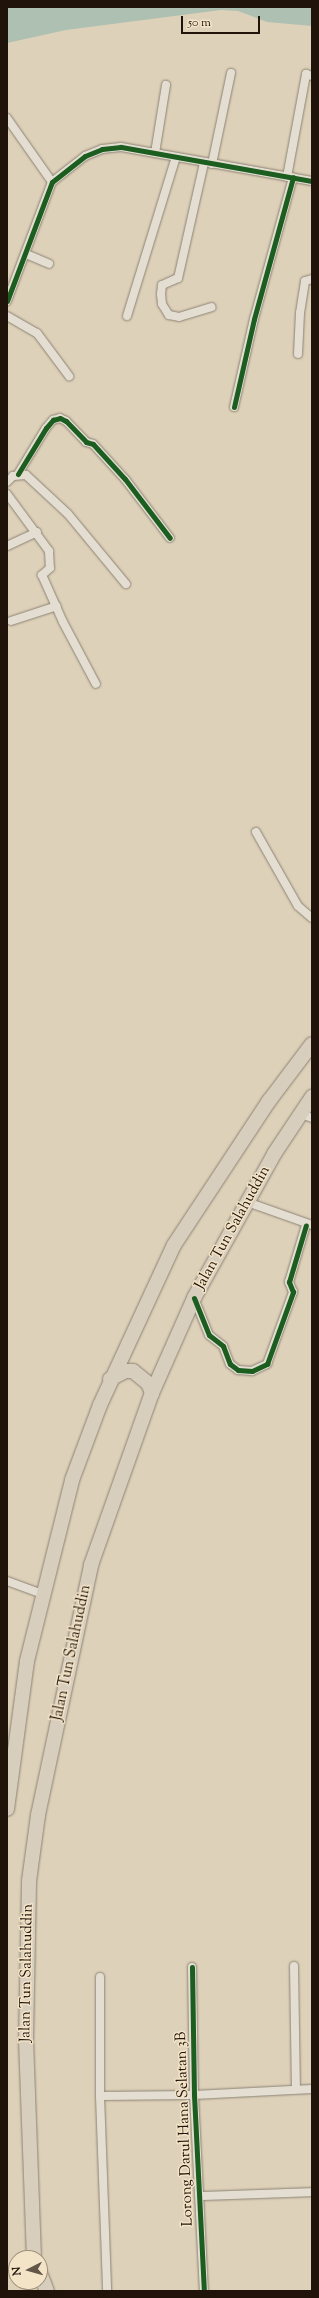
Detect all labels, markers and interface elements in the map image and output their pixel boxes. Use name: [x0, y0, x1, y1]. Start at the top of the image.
scale bar: [183, 8, 262, 34]
text: 50 m: [188, 14, 211, 32]
street label: Jalan Tun Salahuddin: [192, 1163, 274, 1293]
street label: Jalan Tun Salahuddin: [49, 1583, 95, 1723]
street label: Jalan Tun Salahuddin: [17, 1904, 37, 2042]
street label: Lorong Darul Hana Selatan 3B: [173, 2031, 197, 2227]
north arrow: [8, 2250, 48, 2290]
text: N: [9, 2266, 25, 2276]

